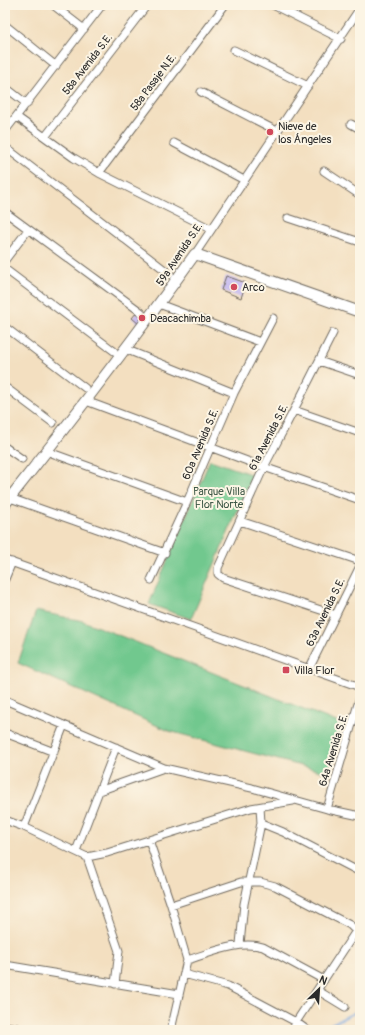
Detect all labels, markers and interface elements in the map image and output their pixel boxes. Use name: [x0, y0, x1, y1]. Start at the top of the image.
street label: 58a Avenida S.E.: [60, 31, 115, 97]
street label: 58a Pasaje N.E.: [128, 51, 179, 113]
place label: Nieve de los Ángeles: [278, 120, 331, 146]
marker: Nieve de los Ángeles: [265, 127, 275, 137]
street label: 59a Avenida S.E.: [153, 220, 205, 289]
place label: Arco: [242, 281, 265, 294]
marker: Arco: [229, 282, 239, 292]
place label: Deacachimba: [150, 312, 211, 325]
marker: Deacachimba: [137, 313, 147, 323]
street label: 61a Avenida S.E.: [246, 402, 291, 473]
street label: 60a Avenida S.E.: [180, 407, 221, 482]
park label: Parque Villa Flor Norte: [193, 485, 245, 511]
street label: 63a Avenida S.E.: [303, 576, 348, 649]
place label: Villa Flor: [294, 664, 334, 677]
marker: Villa Flor: [281, 665, 291, 675]
street label: 64a Avenida S.E.: [316, 712, 351, 788]
north arrow: [299, 969, 339, 1009]
text: N: [317, 973, 330, 988]

